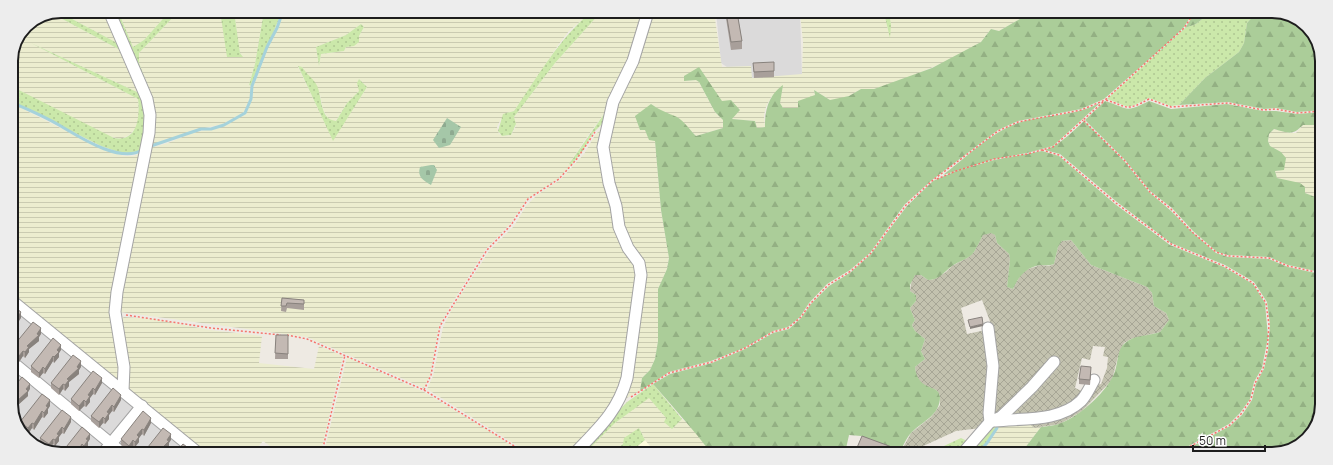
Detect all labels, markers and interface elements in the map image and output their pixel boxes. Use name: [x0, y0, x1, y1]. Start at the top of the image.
scale bar: [1193, 427, 1265, 453]
text: 50 m: [1199, 432, 1226, 449]

